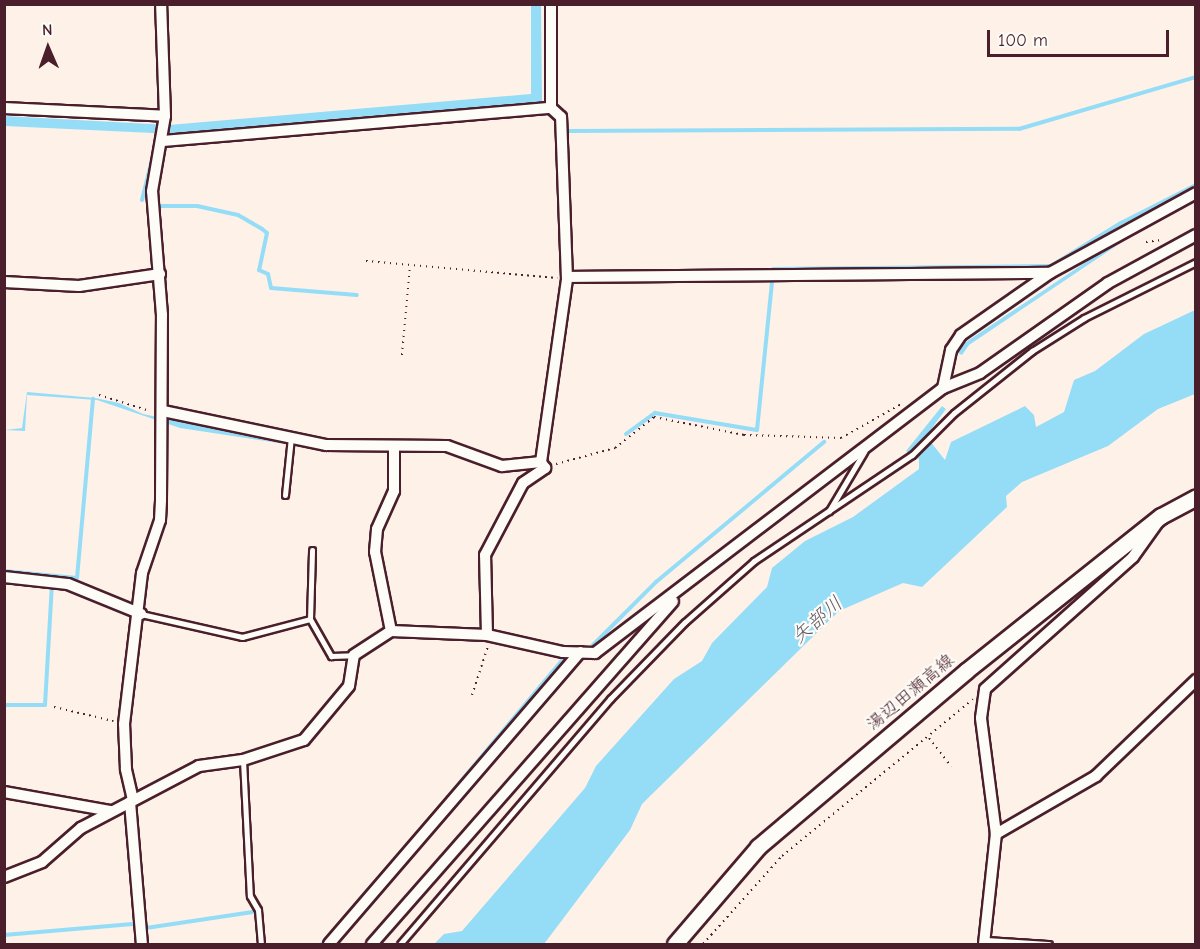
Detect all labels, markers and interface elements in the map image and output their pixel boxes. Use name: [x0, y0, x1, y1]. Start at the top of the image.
north arrow: [18, 18, 78, 78]
scale bar: [990, 18, 1172, 56]
text: N: [42, 21, 53, 39]
text: 100 m: [998, 30, 1048, 51]
water label: 矢部川: [786, 591, 848, 649]
street label: 湯辺田瀬高線: [863, 650, 959, 736]

